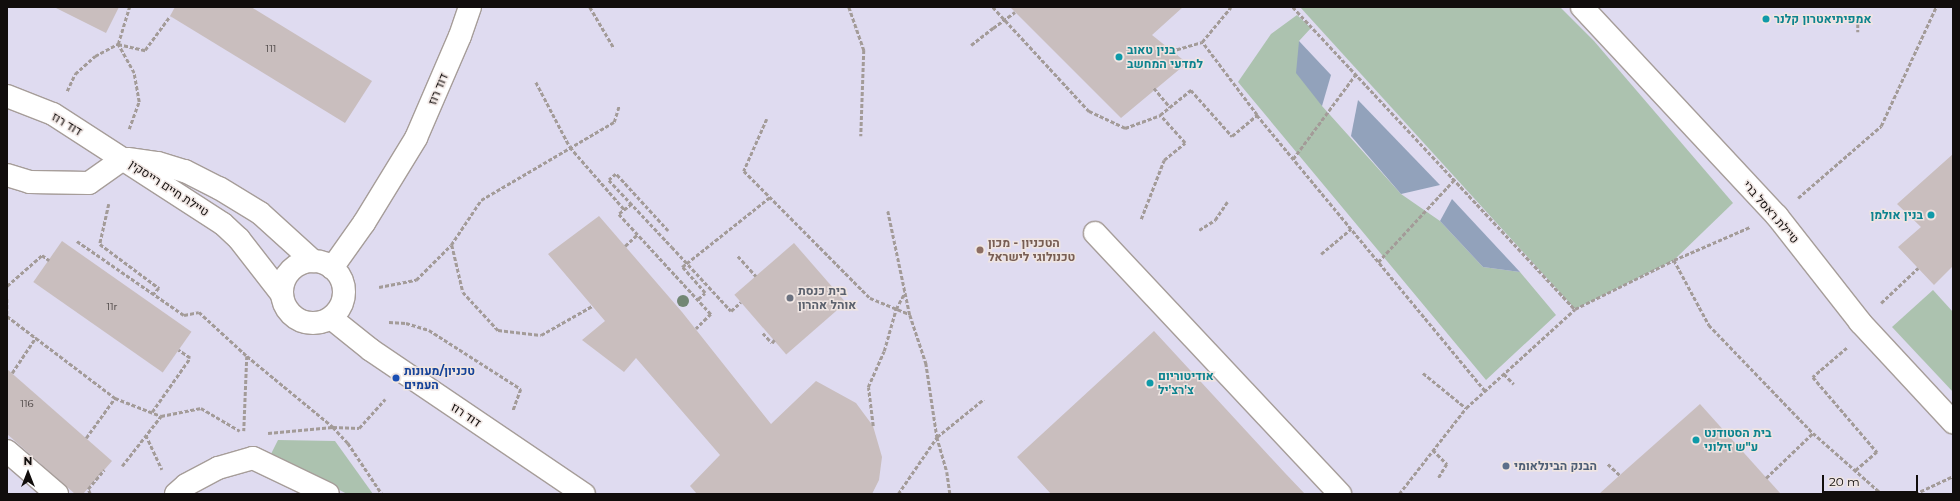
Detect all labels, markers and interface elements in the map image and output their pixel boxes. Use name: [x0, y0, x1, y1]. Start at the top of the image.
place label: אמפיתיאטרון קלנר: [1774, 12, 1871, 26]
marker: אמפיתיאטרון קלנר: [1761, 14, 1771, 24]
house number: 111: [266, 43, 276, 55]
place label: בנין טאוב למדעי המחשב: [1127, 43, 1203, 71]
marker: בנין טאוב למדעי המחשב: [1114, 52, 1124, 62]
street label: דוד רוז: [425, 71, 451, 107]
street label: דוד רוז: [49, 109, 85, 139]
street label: טיילת חיים רייסקין: [126, 157, 212, 219]
street label: טיילת ראסל ברי: [1740, 178, 1802, 246]
place label: בנין אולמן: [1870, 208, 1923, 222]
marker: בנין אולמן: [1926, 210, 1936, 220]
place label: הטכניון - מכון טכנולוגי לישראל: [988, 236, 1075, 264]
marker: הטכניון - מכון טכנולוגי לישראל: [975, 245, 985, 255]
place label: בית כנסת אוהל אהרון: [798, 284, 856, 312]
marker: בית כנסת אוהל אהרון: [785, 293, 795, 303]
house number: 11r: [106, 301, 118, 313]
place label: טכניון/מעונות העמים: [404, 364, 475, 392]
place label: אודיטוריום צ'רצ'יל: [1158, 369, 1214, 397]
marker: טכניון/מעונות העמים: [391, 373, 401, 383]
marker: אודיטוריום צ'רצ'יל: [1145, 378, 1155, 388]
house number: 116: [20, 398, 34, 410]
street label: דוד רוז: [448, 400, 484, 430]
place label: בית הסטודנט ע"ש זילוני: [1704, 426, 1772, 454]
marker: בית הסטודנט ע"ש זילוני: [1691, 435, 1701, 445]
north arrow: [8, 453, 48, 493]
text: N: [24, 454, 32, 468]
place label: הבנק הבינלאומי: [1514, 459, 1597, 473]
marker: הבנק הבינלאומי: [1501, 461, 1511, 471]
scale bar: [1824, 467, 1920, 493]
text: 20 m: [1829, 474, 1860, 489]

